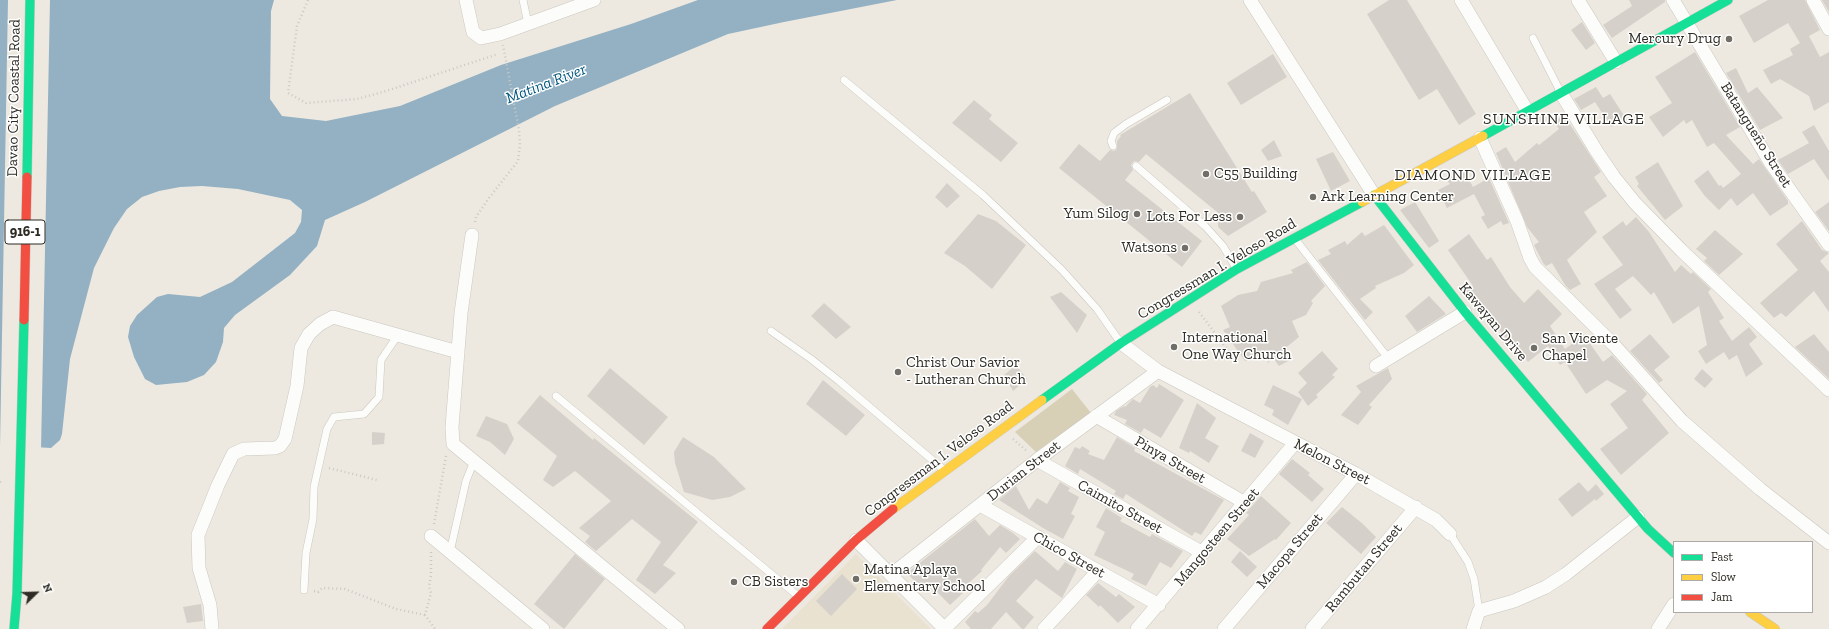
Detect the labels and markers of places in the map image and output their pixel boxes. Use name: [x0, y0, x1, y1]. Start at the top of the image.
place label: Mercury Drug: [1629, 30, 1721, 48]
marker: Mercury Drug: [1724, 34, 1734, 44]
place label: C55 Building: [1214, 165, 1297, 183]
marker: C55 Building: [1201, 169, 1211, 179]
place label: Ark Learning Center: [1321, 188, 1454, 206]
marker: Ark Learning Center: [1308, 192, 1318, 202]
place label: Yum Silog: [1064, 205, 1129, 223]
place label: Lots For Less: [1147, 208, 1232, 226]
marker: Yum Silog: [1132, 209, 1142, 219]
marker: Lots For Less: [1235, 212, 1245, 222]
place label: Watsons: [1121, 239, 1177, 257]
marker: Watsons: [1180, 243, 1190, 253]
place label: International One Way Church: [1182, 329, 1291, 364]
place label: San Vicente Chapel: [1542, 330, 1618, 365]
marker: International One Way Church: [1169, 342, 1179, 352]
marker: San Vicente Chapel: [1529, 343, 1539, 353]
place label: Christ Our Savior - Lutheran Church: [906, 354, 1026, 389]
marker: Christ Our Savior - Lutheran Church: [893, 367, 903, 377]
place label: Matina Aplaya Elementary School: [864, 561, 985, 596]
place label: CB Sisters: [742, 573, 808, 591]
marker: Matina Aplaya Elementary School: [851, 574, 861, 584]
marker: CB Sisters: [729, 577, 739, 587]

